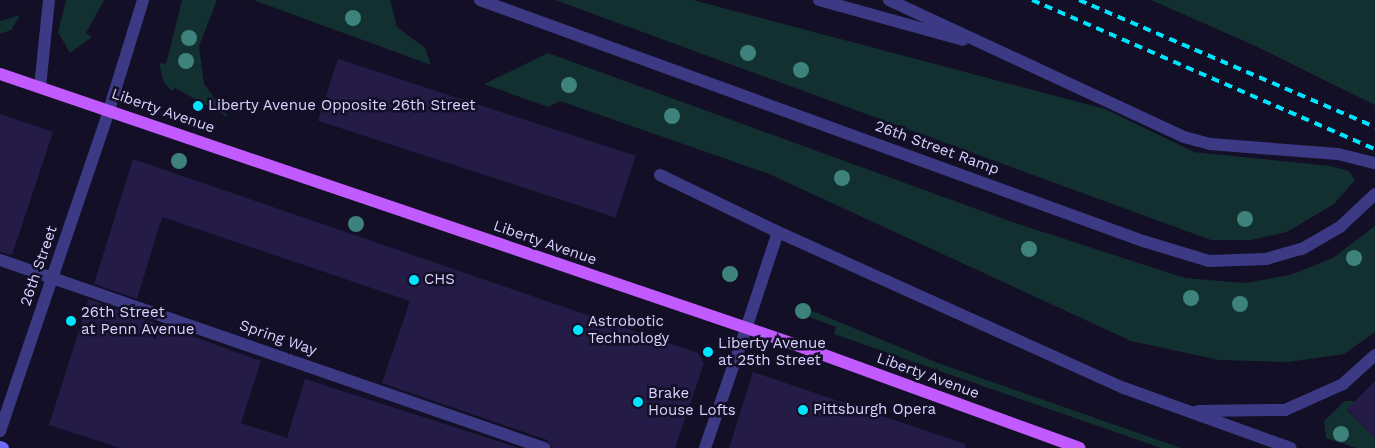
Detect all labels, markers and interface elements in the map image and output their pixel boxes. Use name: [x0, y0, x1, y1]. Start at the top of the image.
street label: Liberty Avenue: [109, 85, 217, 137]
place label: Liberty Avenue Opposite 26th Street: [208, 97, 477, 115]
marker: Liberty Avenue Opposite 26th Street: [192, 100, 204, 112]
street label: 26th Street Ramp: [872, 117, 1002, 179]
street label: Liberty Avenue: [491, 217, 599, 269]
street label: 26th Street: [17, 223, 61, 309]
place label: CHS: [424, 271, 455, 289]
marker: CHS: [408, 274, 420, 286]
place label: 26th Street at Penn Avenue: [81, 303, 195, 338]
place label: Astrobotic Technology: [588, 312, 669, 347]
marker: 26th Street at Penn Avenue: [65, 315, 77, 327]
street label: Spring Way: [237, 316, 319, 360]
marker: Astrobotic Technology: [572, 324, 584, 336]
place label: Liberty Avenue at 25th Street: [718, 334, 827, 369]
marker: Liberty Avenue at 25th Street: [702, 346, 714, 358]
street label: Liberty Avenue: [874, 349, 982, 403]
place label: Brake House Lofts: [648, 384, 736, 419]
marker: Brake House Lofts: [632, 396, 644, 408]
place label: Pittsburgh Opera: [813, 401, 936, 419]
marker: Pittsburgh Opera: [797, 404, 809, 416]

